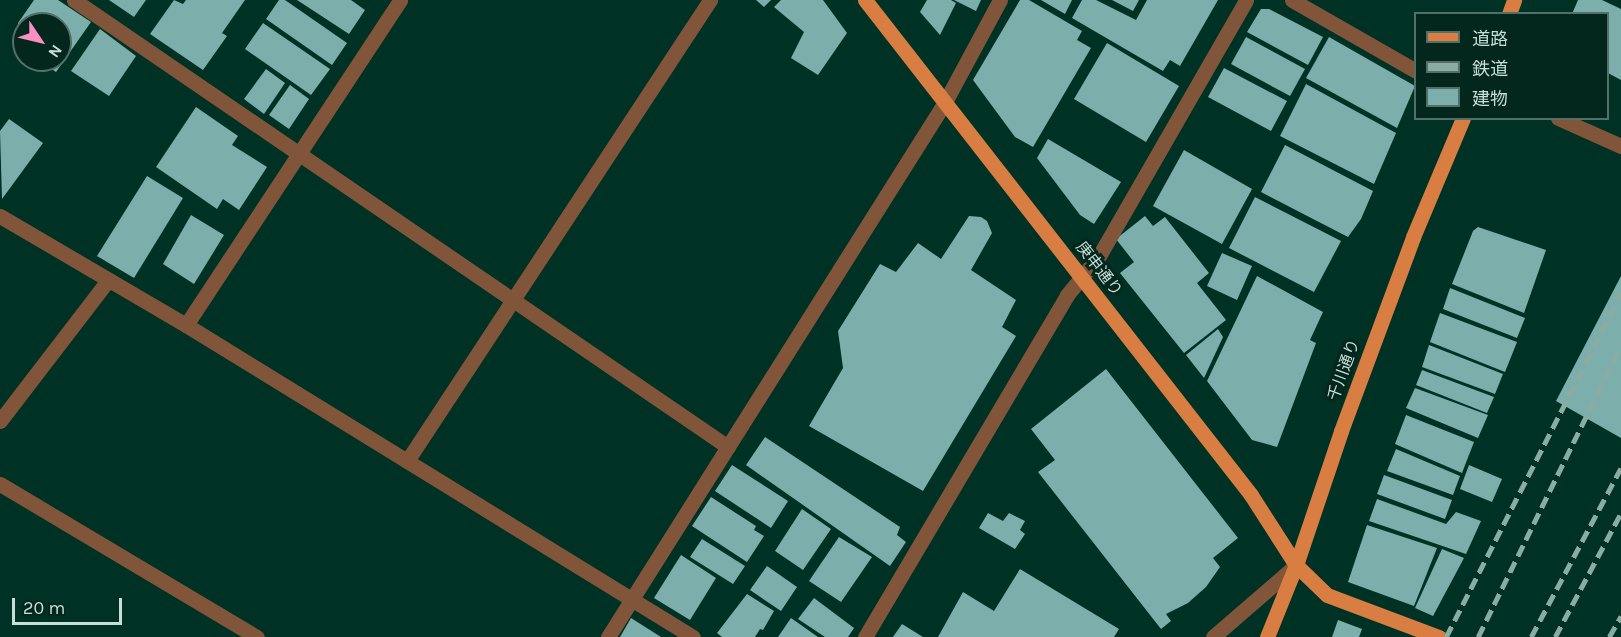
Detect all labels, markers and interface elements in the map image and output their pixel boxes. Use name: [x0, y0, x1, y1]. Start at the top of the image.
north arrow: [12, 12, 72, 72]
legend: [1414, 12, 1609, 120]
text: 道路: [1472, 28, 1508, 50]
text: N: [44, 41, 67, 62]
text: 鉄道: [1472, 58, 1508, 80]
text: 建物: [1472, 88, 1508, 110]
street label: 庚申通り: [1072, 238, 1126, 300]
street label: 千川通り: [1324, 337, 1364, 403]
scale bar: [15, 586, 124, 624]
text: 20 m: [23, 597, 65, 619]

